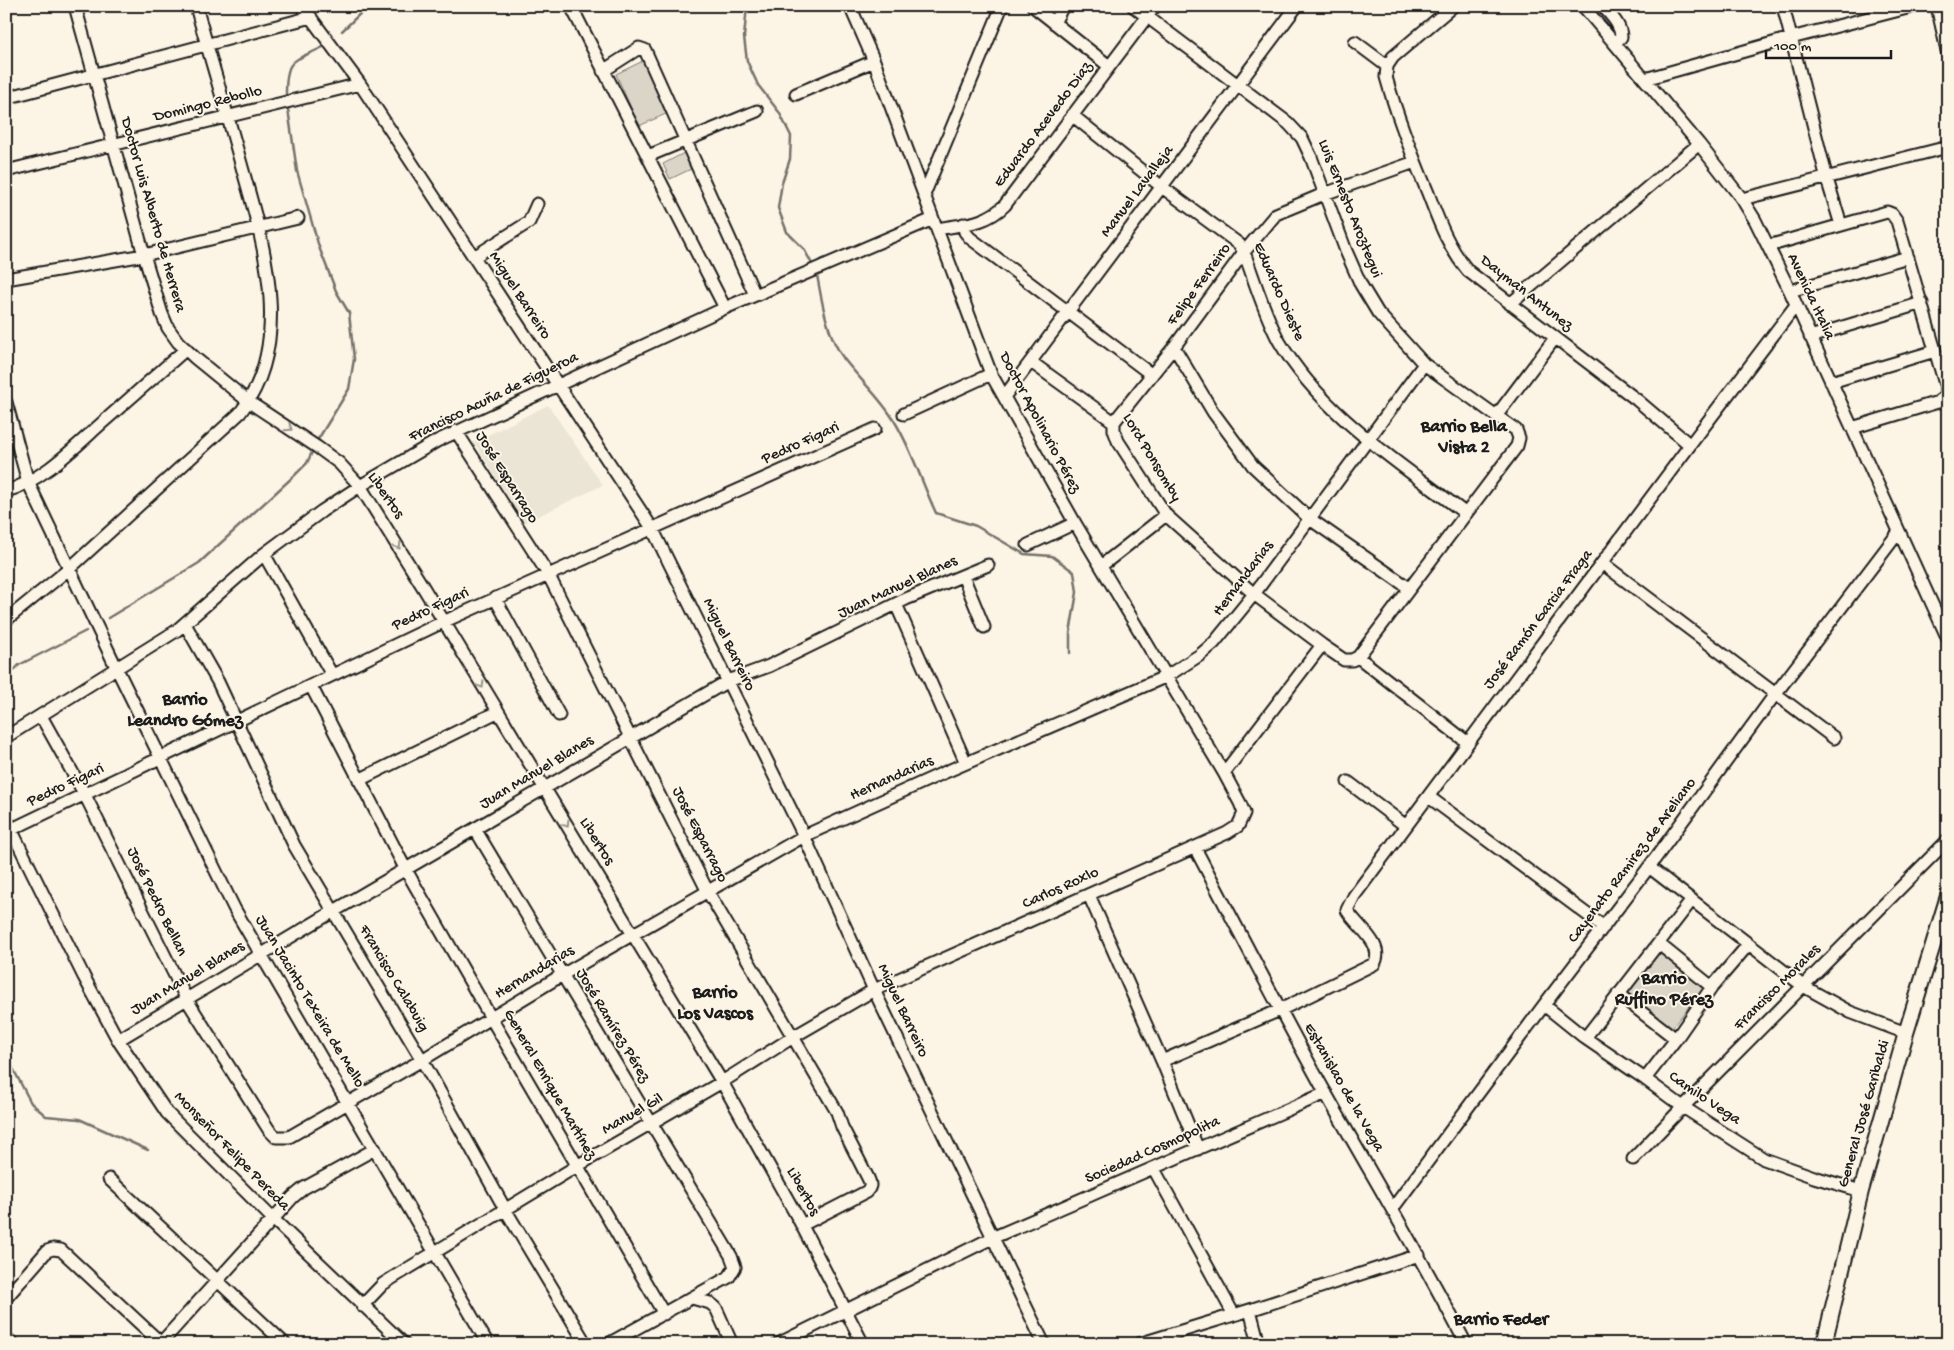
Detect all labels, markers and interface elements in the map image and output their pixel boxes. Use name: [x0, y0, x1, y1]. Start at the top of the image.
scale bar: [1766, 28, 1892, 60]
text: 100 m: [1773, 38, 1812, 56]
street label: Eduardo Acevedo Diaz: [990, 58, 1098, 192]
street label: Domingo Rebollo: [151, 82, 264, 128]
street label: Doctor Luis Alberto de Herrera: [115, 114, 189, 316]
street label: Luis Ernesto Aroztegui: [1312, 137, 1386, 281]
street label: Manuel Lavalleja: [1097, 141, 1179, 242]
street label: Felipe Ferreiro: [1163, 240, 1236, 331]
street label: Eduardo Dieste: [1248, 240, 1308, 345]
street label: Miguel Barreiro: [484, 249, 554, 343]
street label: Dayman Antunez: [1475, 251, 1577, 337]
street label: Avenida Italia: [1782, 251, 1839, 344]
street label: Francisco Acuña de Figueroa: [405, 348, 583, 448]
street label: Doctor Apolinario Pérez: [993, 348, 1085, 498]
street label: Lord Ponsomby: [1117, 410, 1185, 506]
district label: Barrio Bella Vista 2: [1420, 417, 1508, 459]
street label: Pedro Figari: [758, 418, 843, 470]
one-way arrow: [284, 422, 293, 432]
street label: José Esparrago: [470, 428, 542, 528]
street label: Libertos: [362, 469, 408, 524]
street label: Hernandarias: [1210, 537, 1279, 620]
one-way arrow: [392, 540, 402, 549]
street label: José Ramón Garcia Fraga: [1480, 546, 1598, 694]
street label: Juan Manuel Blanes: [835, 552, 962, 624]
street label: Pedro Figari: [388, 584, 473, 637]
street label: Miguel Barreiro: [697, 596, 759, 694]
one-way arrow: [475, 680, 485, 689]
district label: Barrio Leandro Gómez: [127, 690, 244, 732]
street label: Juan Manuel Blanes: [477, 731, 598, 814]
street label: Hernandarias: [847, 752, 938, 806]
street label: Pedro Figari: [23, 760, 108, 813]
street label: Cayenato Ramirez de Areliano: [1565, 775, 1701, 947]
street label: José Esparrago: [667, 784, 731, 886]
street label: Libertos: [574, 815, 619, 870]
one-way arrow: [560, 818, 569, 827]
street label: José Pedro Bellan: [121, 844, 191, 960]
street label: Carlos Roxlo: [1020, 864, 1102, 914]
street label: Juan Jacinto Texeira de Mello: [250, 912, 368, 1092]
street label: Francisco Calabuig: [353, 921, 432, 1036]
street label: Juan Manuel Blanes: [128, 937, 249, 1020]
street label: Francisco Morales: [1730, 940, 1826, 1036]
street label: Hernandarias: [492, 941, 579, 1004]
street label: Miguel Barreiro: [872, 961, 932, 1061]
street label: José Ramírez Pérez: [570, 966, 654, 1087]
district label: Barrio Ruffino Pérez: [1614, 969, 1714, 1011]
district label: Barrio Los Vascos: [677, 983, 754, 1025]
street label: General Enrique Martínez: [498, 1006, 600, 1164]
street label: Estanislao de la Vega: [1298, 1020, 1388, 1157]
street label: General José Garibaldi: [1835, 1038, 1895, 1190]
street label: Camilo Vega: [1664, 1068, 1745, 1131]
street label: Monseñor Felipe Pereda: [169, 1088, 294, 1217]
street label: Manuel Gil: [599, 1090, 667, 1140]
street label: Sociedad Cosmopolita: [1083, 1112, 1224, 1189]
street label: Libertos: [781, 1164, 824, 1221]
district label: Barrio Feder: [1453, 1310, 1551, 1331]

